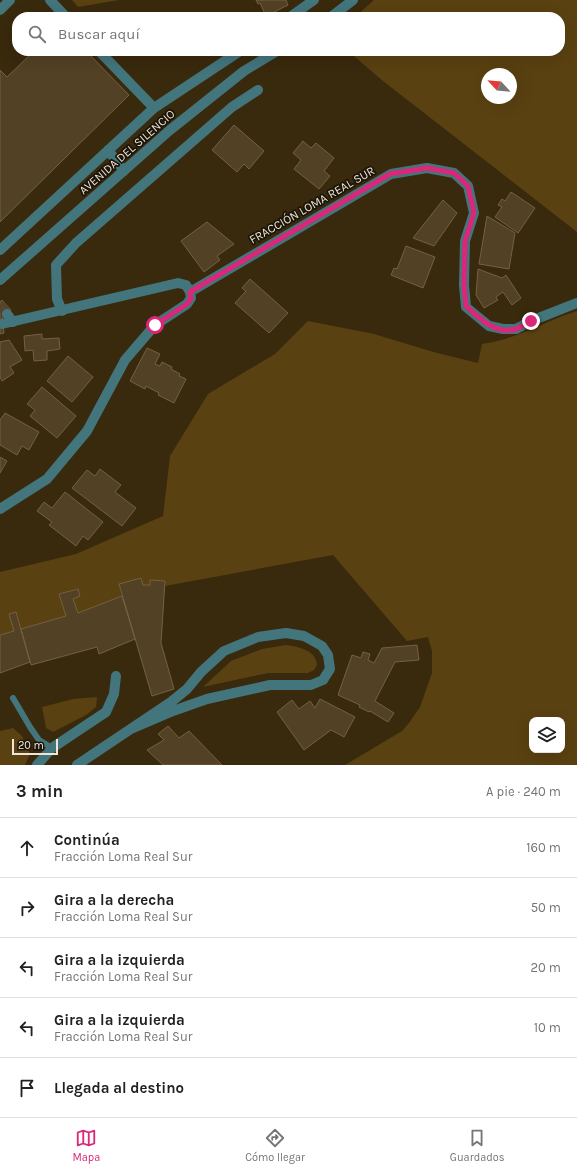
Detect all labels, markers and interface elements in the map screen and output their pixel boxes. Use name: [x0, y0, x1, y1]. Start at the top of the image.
search box: [12, 12, 565, 56]
icon: search: [26, 23, 48, 45]
text: Buscar aquí: [58, 25, 140, 43]
north arrow: [481, 68, 517, 104]
street label: AVENIDA DEL SILENCIO: [76, 107, 178, 197]
street label: FRACCIÓN LOMA REAL SUR: [246, 162, 377, 247]
route end: [522, 312, 540, 330]
route start: [146, 316, 164, 334]
map controls: [529, 717, 565, 753]
button: layers: [529, 717, 565, 753]
scale bar: [12, 737, 58, 756]
text: 20 m: [18, 739, 44, 752]
text: 3 min: [16, 781, 63, 801]
text: A pie · 240 m: [486, 784, 561, 799]
text: Continúa: [54, 831, 120, 849]
icon: ahead: [16, 837, 38, 859]
text: 160 m: [526, 840, 561, 855]
text: Fracción Loma Real Sur: [54, 849, 193, 864]
text: Gira a la derecha: [54, 891, 174, 909]
icon: right: [16, 897, 38, 919]
text: 50 m: [531, 900, 561, 915]
text: Fracción Loma Real Sur: [54, 909, 193, 924]
text: Gira a la izquierda: [54, 951, 185, 969]
icon: left: [16, 957, 38, 979]
text: 20 m: [531, 960, 561, 975]
text: Fracción Loma Real Sur: [54, 969, 193, 984]
text: Gira a la izquierda: [54, 1011, 185, 1029]
icon: left: [16, 1017, 38, 1039]
text: 10 m: [534, 1020, 561, 1035]
text: Fracción Loma Real Sur: [54, 1029, 193, 1044]
icon: arrive: [16, 1077, 38, 1099]
text: Llegada al destino: [54, 1079, 184, 1097]
tab: Mapa: [72, 1127, 100, 1164]
tab: Cómo llegar: [245, 1127, 305, 1164]
tab: Guardados: [450, 1127, 505, 1164]

